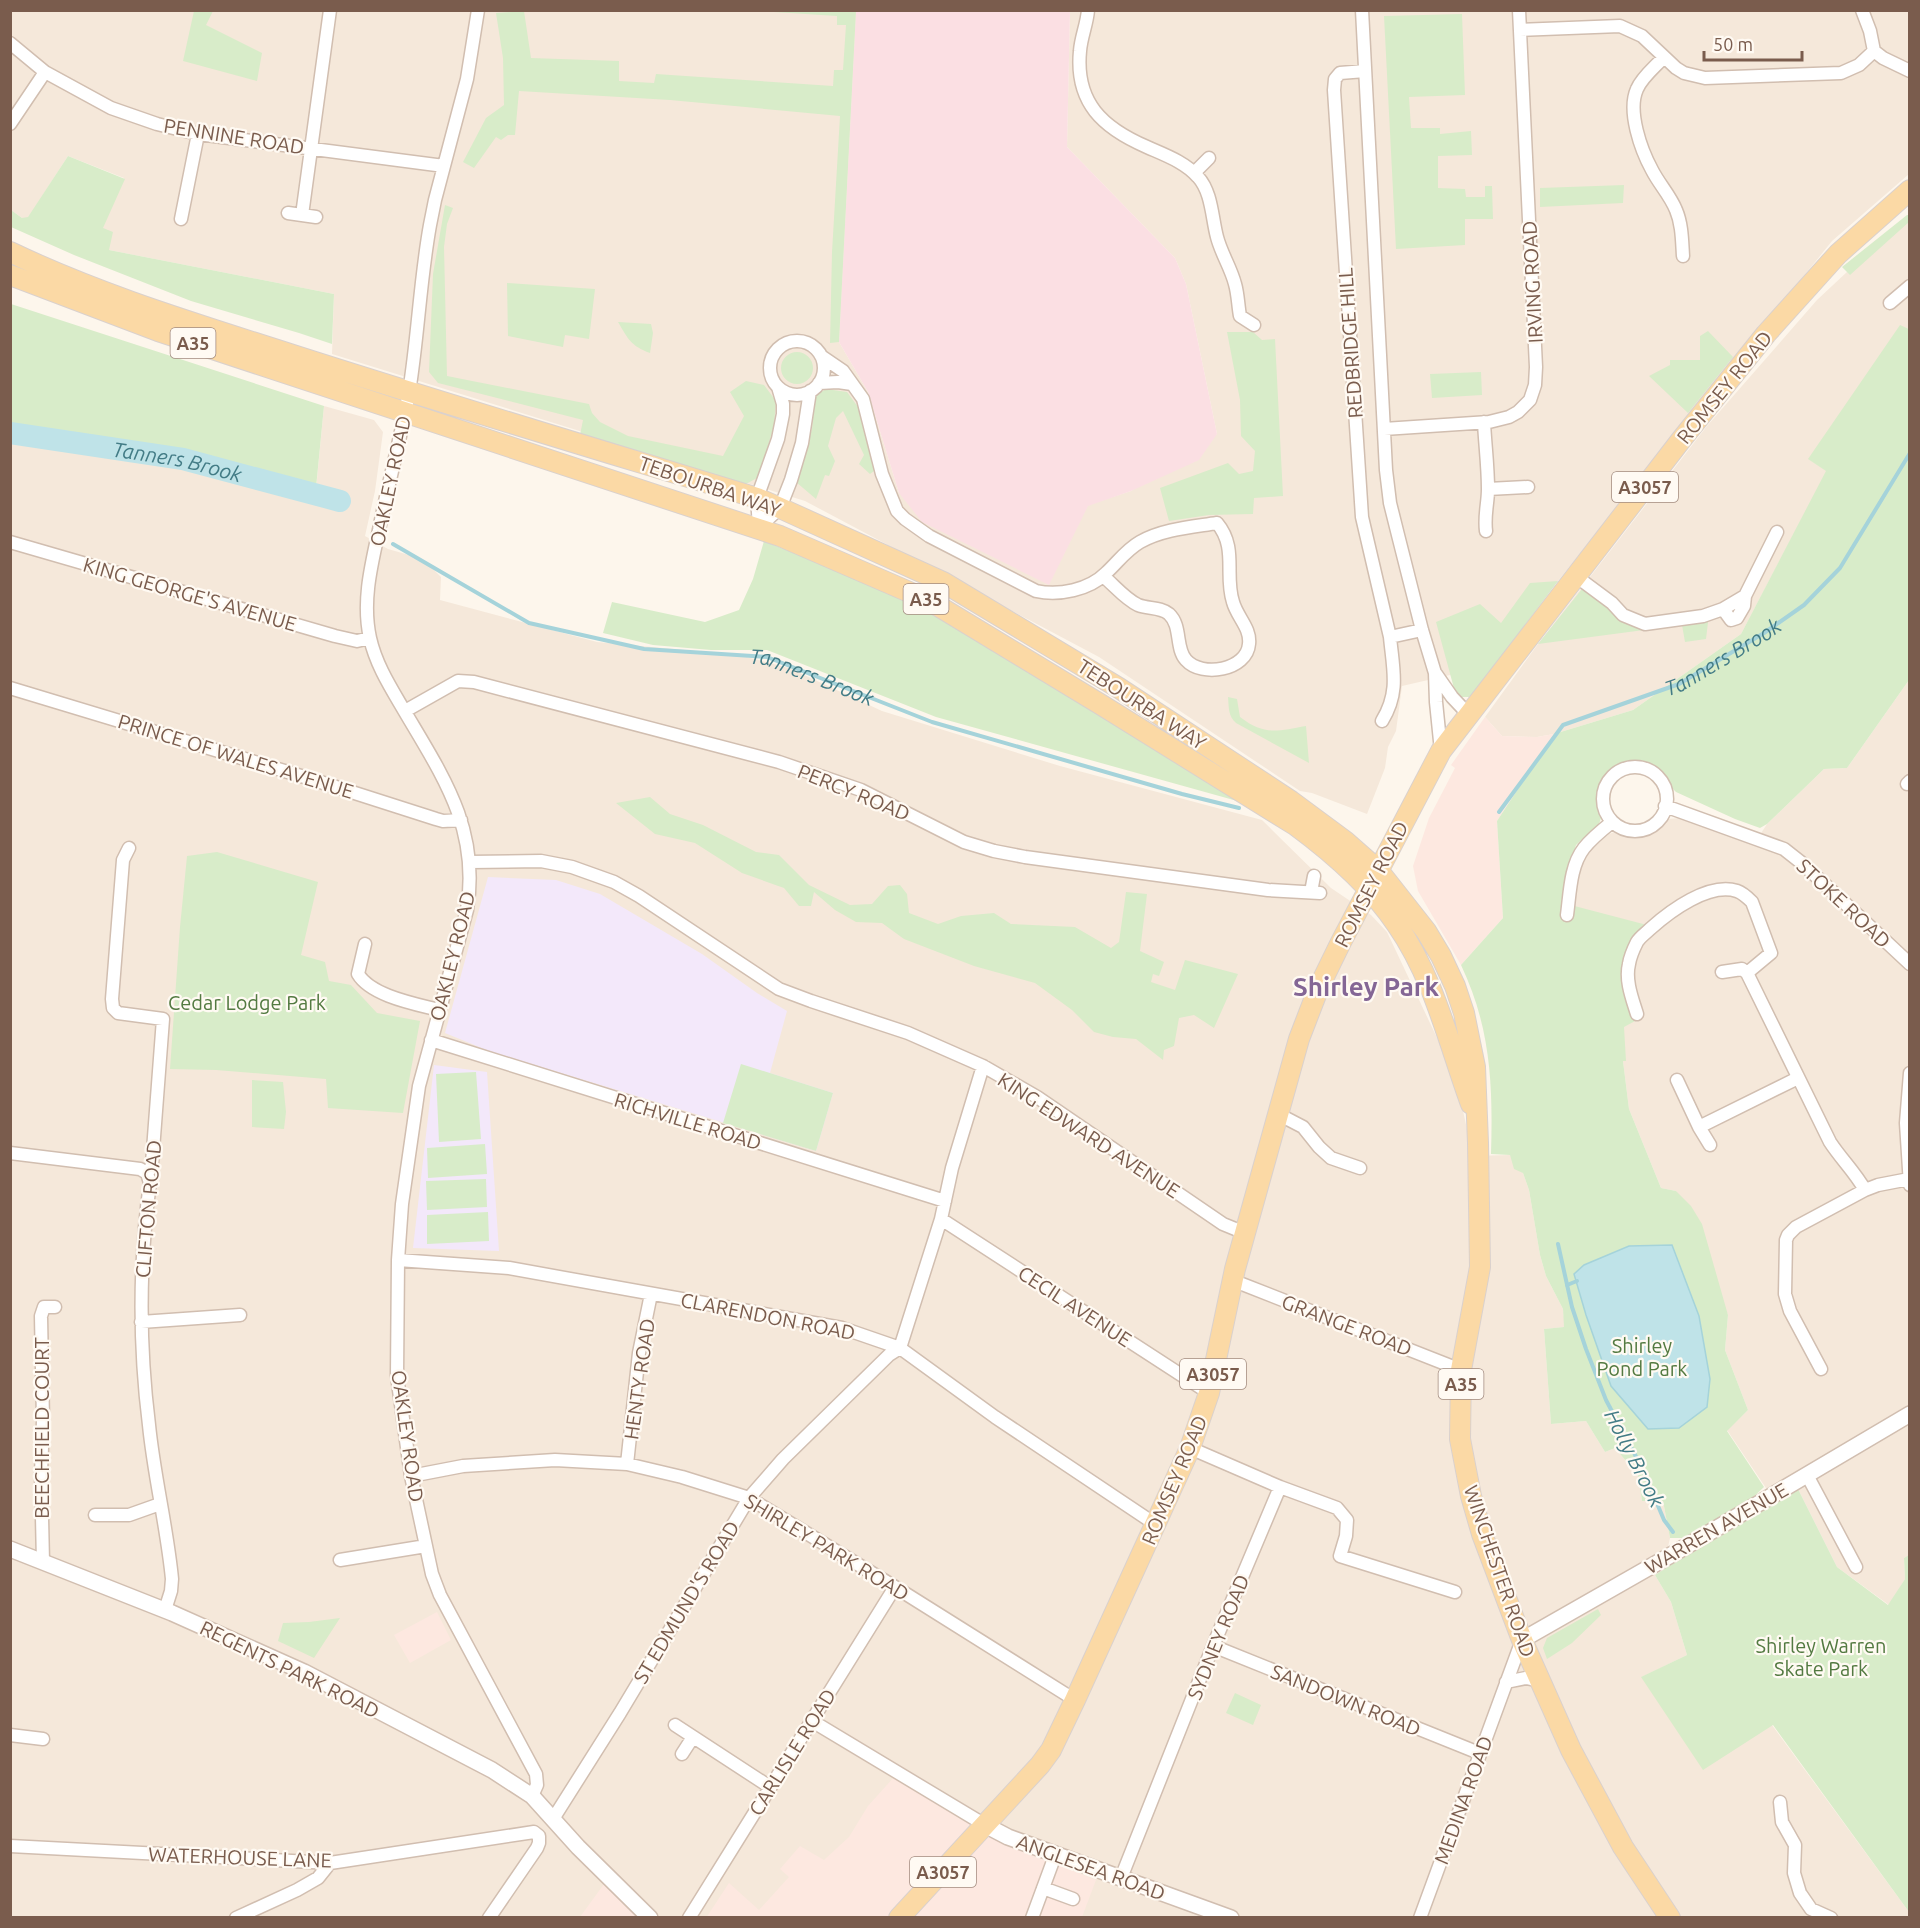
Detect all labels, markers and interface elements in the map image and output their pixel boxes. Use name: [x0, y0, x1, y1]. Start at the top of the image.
scale bar: [1704, 24, 1802, 62]
text: 50 m: [1713, 34, 1753, 54]
street label: PENNINE ROAD: [162, 114, 306, 158]
street label: IRVING ROAD: [1517, 220, 1547, 344]
street label: REDBRIDGE HILL: [1333, 267, 1367, 419]
street label: ROMSEY ROAD: [1672, 326, 1776, 448]
road number: A35: [170, 328, 216, 358]
street label: OAKLEY ROAD: [365, 414, 415, 548]
water label: Tanners Brook: [111, 437, 245, 486]
street label: TEBOURBA WAY: [636, 451, 784, 521]
road number: A3057: [1612, 472, 1678, 502]
street label: KING GEORGE'S AVENUE: [81, 553, 299, 635]
road number: A35: [904, 584, 948, 614]
water label: Tanners Brook: [1661, 613, 1786, 700]
water label: Tanners Brook: [749, 644, 878, 710]
street label: TEBOURBA WAY: [1074, 654, 1211, 754]
street label: PRINCE OF WALES AVENUE: [115, 709, 357, 803]
street label: PERCY ROAD: [794, 759, 914, 825]
street label: ROMSEY ROAD: [1329, 817, 1413, 951]
street label: STOKE ROAD: [1792, 854, 1896, 952]
street label: OAKLEY ROAD: [425, 889, 479, 1023]
district label: Shirley Park: [1293, 972, 1439, 1001]
park label: Cedar Lodge Park: [168, 991, 326, 1014]
street label: KING EDWARD AVENUE: [994, 1068, 1184, 1202]
street label: RICHVILLE ROAD: [612, 1088, 764, 1154]
street label: CLIFTON ROAD: [131, 1139, 165, 1279]
street label: CECIL AVENUE: [1014, 1261, 1136, 1351]
street label: CLARENDON ROAD: [679, 1288, 857, 1344]
street label: GRANGE ROAD: [1279, 1290, 1415, 1360]
street label: HENTY ROAD: [619, 1317, 659, 1441]
park label: Shirley Pond Park: [1597, 1334, 1687, 1380]
street label: BEECHFIELD COURT: [30, 1337, 53, 1519]
road number: A3057: [1180, 1359, 1246, 1389]
street label: OAKLEY ROAD: [387, 1369, 429, 1503]
road number: A35: [1438, 1369, 1484, 1399]
water label: Holly Brook: [1600, 1405, 1670, 1511]
street label: ROMSEY ROAD: [1136, 1412, 1212, 1548]
street label: WARREN AVENUE: [1640, 1478, 1792, 1578]
street label: WINCHESTER ROAD: [1460, 1482, 1540, 1660]
street label: SHIRLEY PARK ROAD: [741, 1489, 913, 1605]
street label: ST EDMUND'S ROAD: [628, 1517, 744, 1687]
street label: SYDNEY ROAD: [1182, 1571, 1254, 1703]
street label: REGENTS PARK ROAD: [197, 1616, 383, 1722]
park label: Shirley Warren Skate Park: [1756, 1634, 1886, 1680]
street label: SANDOWN ROAD: [1268, 1659, 1424, 1741]
street label: CARLISLE ROAD: [744, 1684, 840, 1820]
street label: MEDINA ROAD: [1429, 1733, 1497, 1867]
street label: ANGLESEA ROAD: [1014, 1829, 1168, 1905]
street label: WATERHOUSE LANE: [148, 1842, 332, 1872]
road number: A3057: [910, 1857, 976, 1887]

